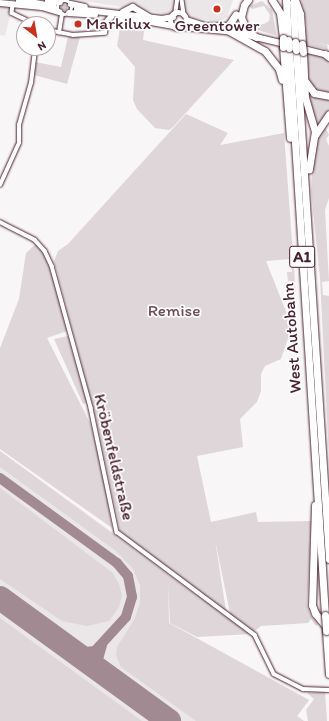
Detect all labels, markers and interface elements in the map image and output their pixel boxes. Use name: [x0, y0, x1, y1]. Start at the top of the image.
marker: Greentower: [212, 4, 222, 14]
place label: Markilux: [86, 14, 151, 34]
north arrow: [16, 16, 56, 56]
place label: Greentower: [175, 16, 259, 36]
marker: Markilux: [73, 19, 83, 29]
text: N: [35, 38, 48, 53]
road number: A1: [289, 243, 315, 271]
street label: West Autobahn: [278, 282, 306, 394]
park label: Remise: [148, 301, 200, 321]
street label: Kröbenfeldstraße: [90, 392, 138, 522]

